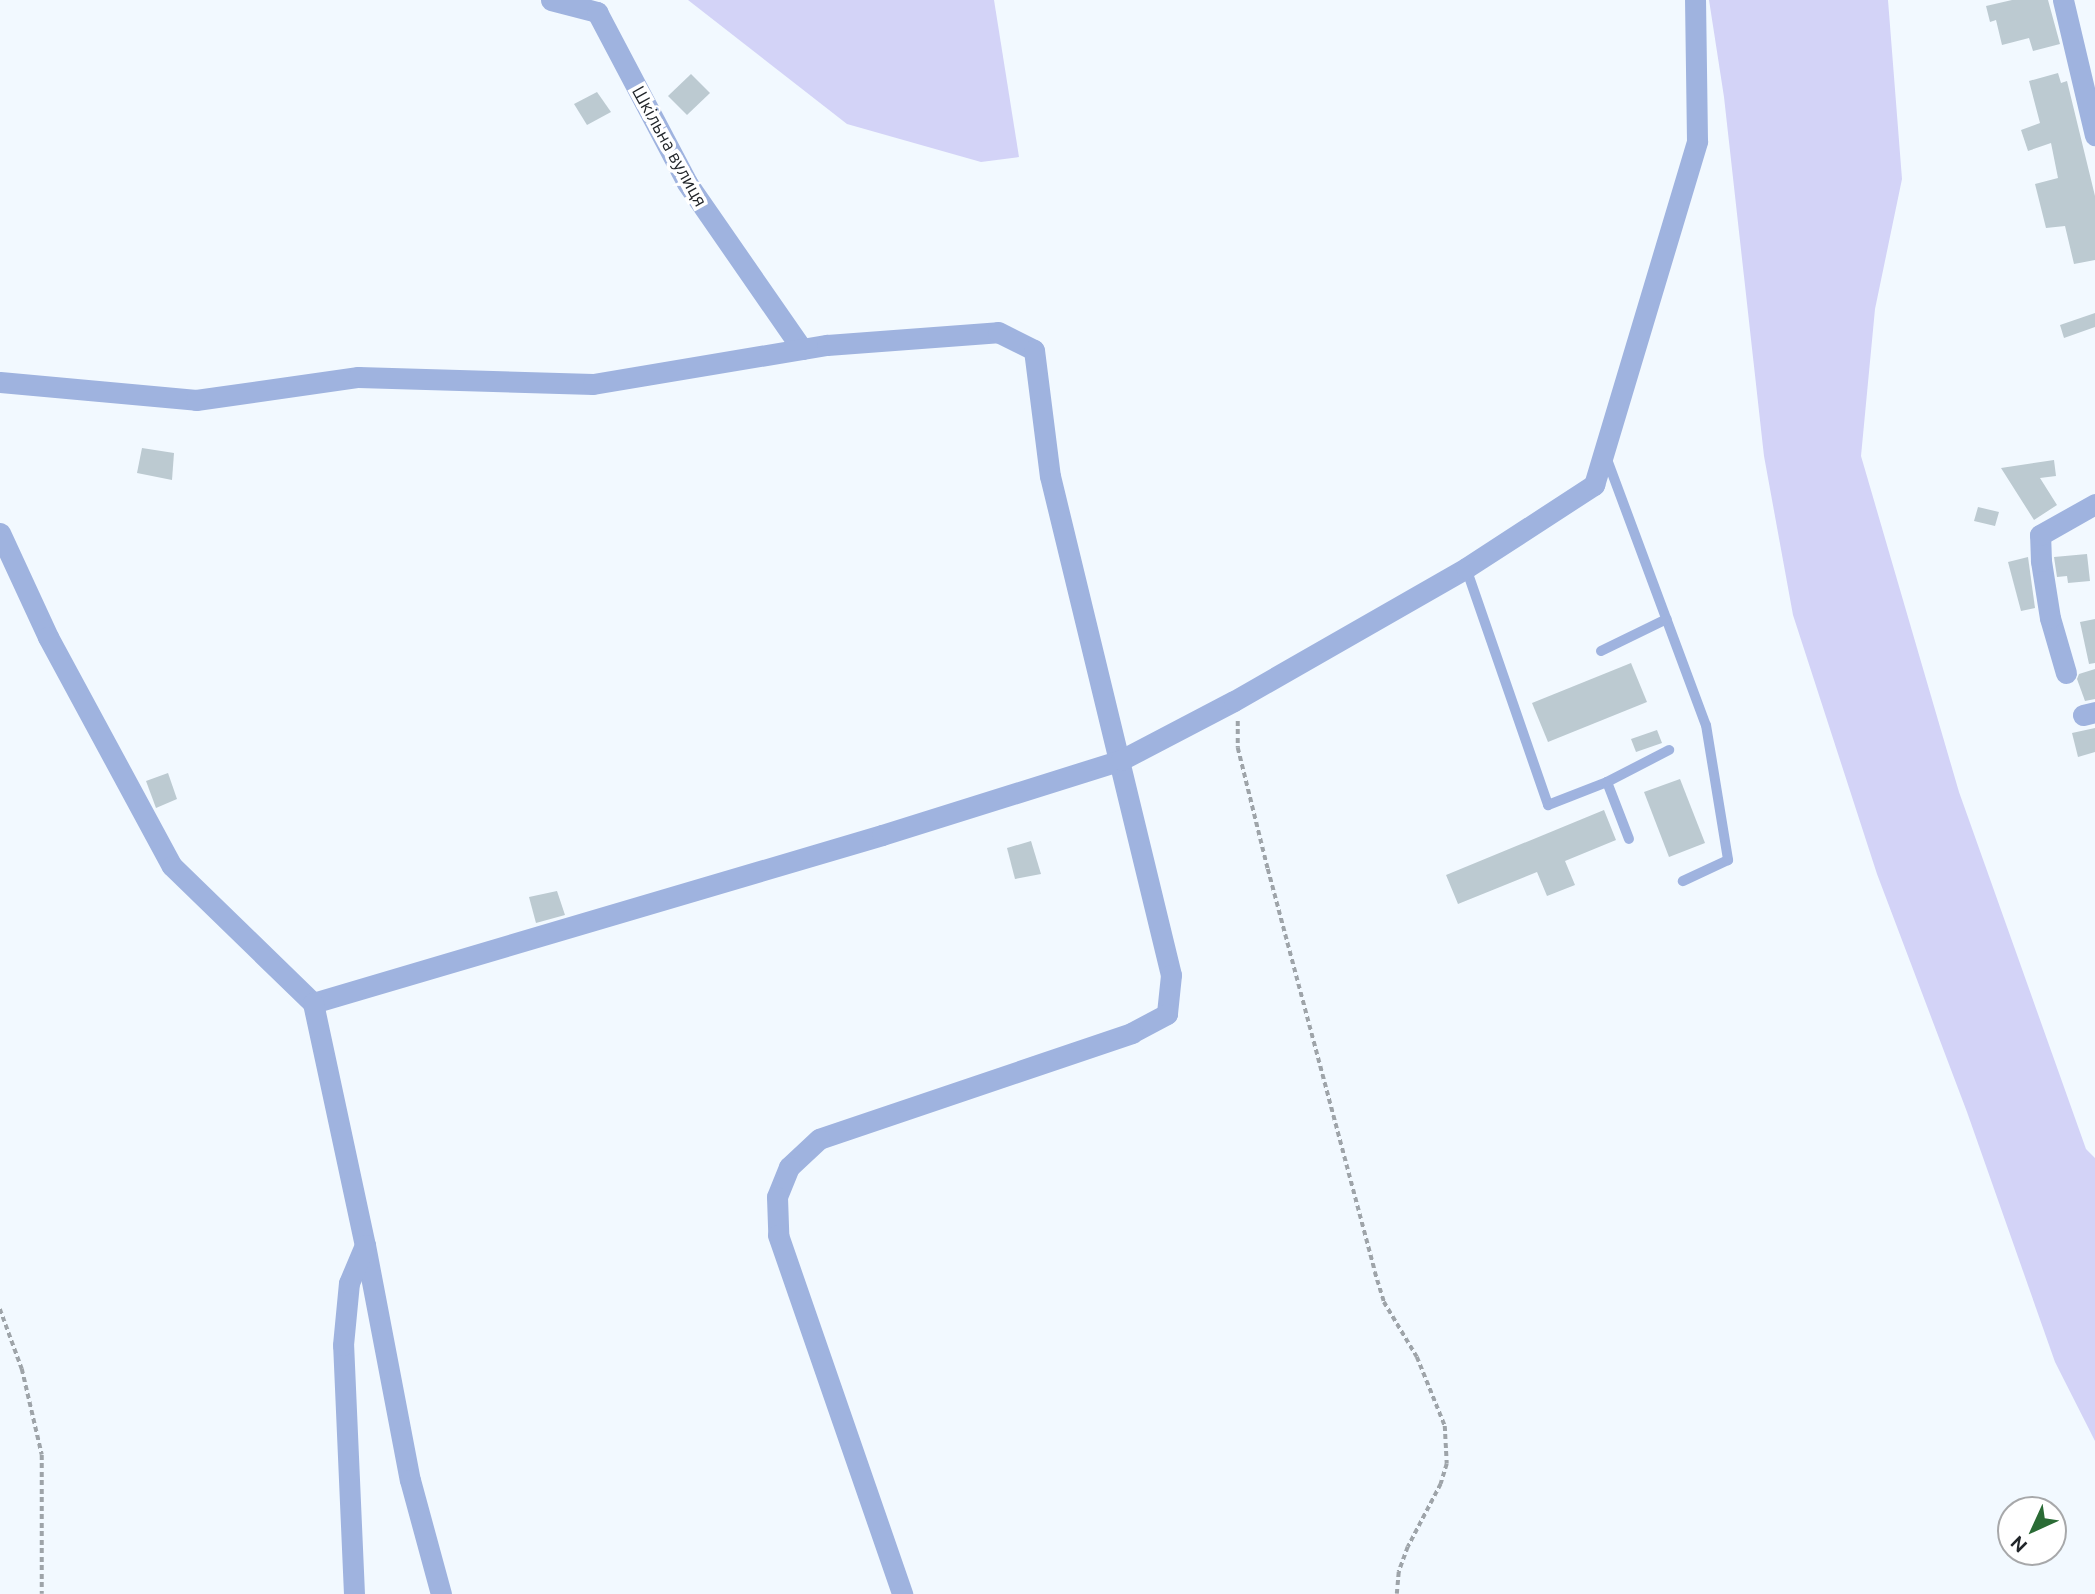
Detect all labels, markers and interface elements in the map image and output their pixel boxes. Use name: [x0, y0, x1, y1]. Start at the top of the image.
street label: Шкільна вулиця: [628, 82, 712, 210]
north arrow: [1997, 1496, 2067, 1566]
text: N: [2006, 1532, 2031, 1557]

